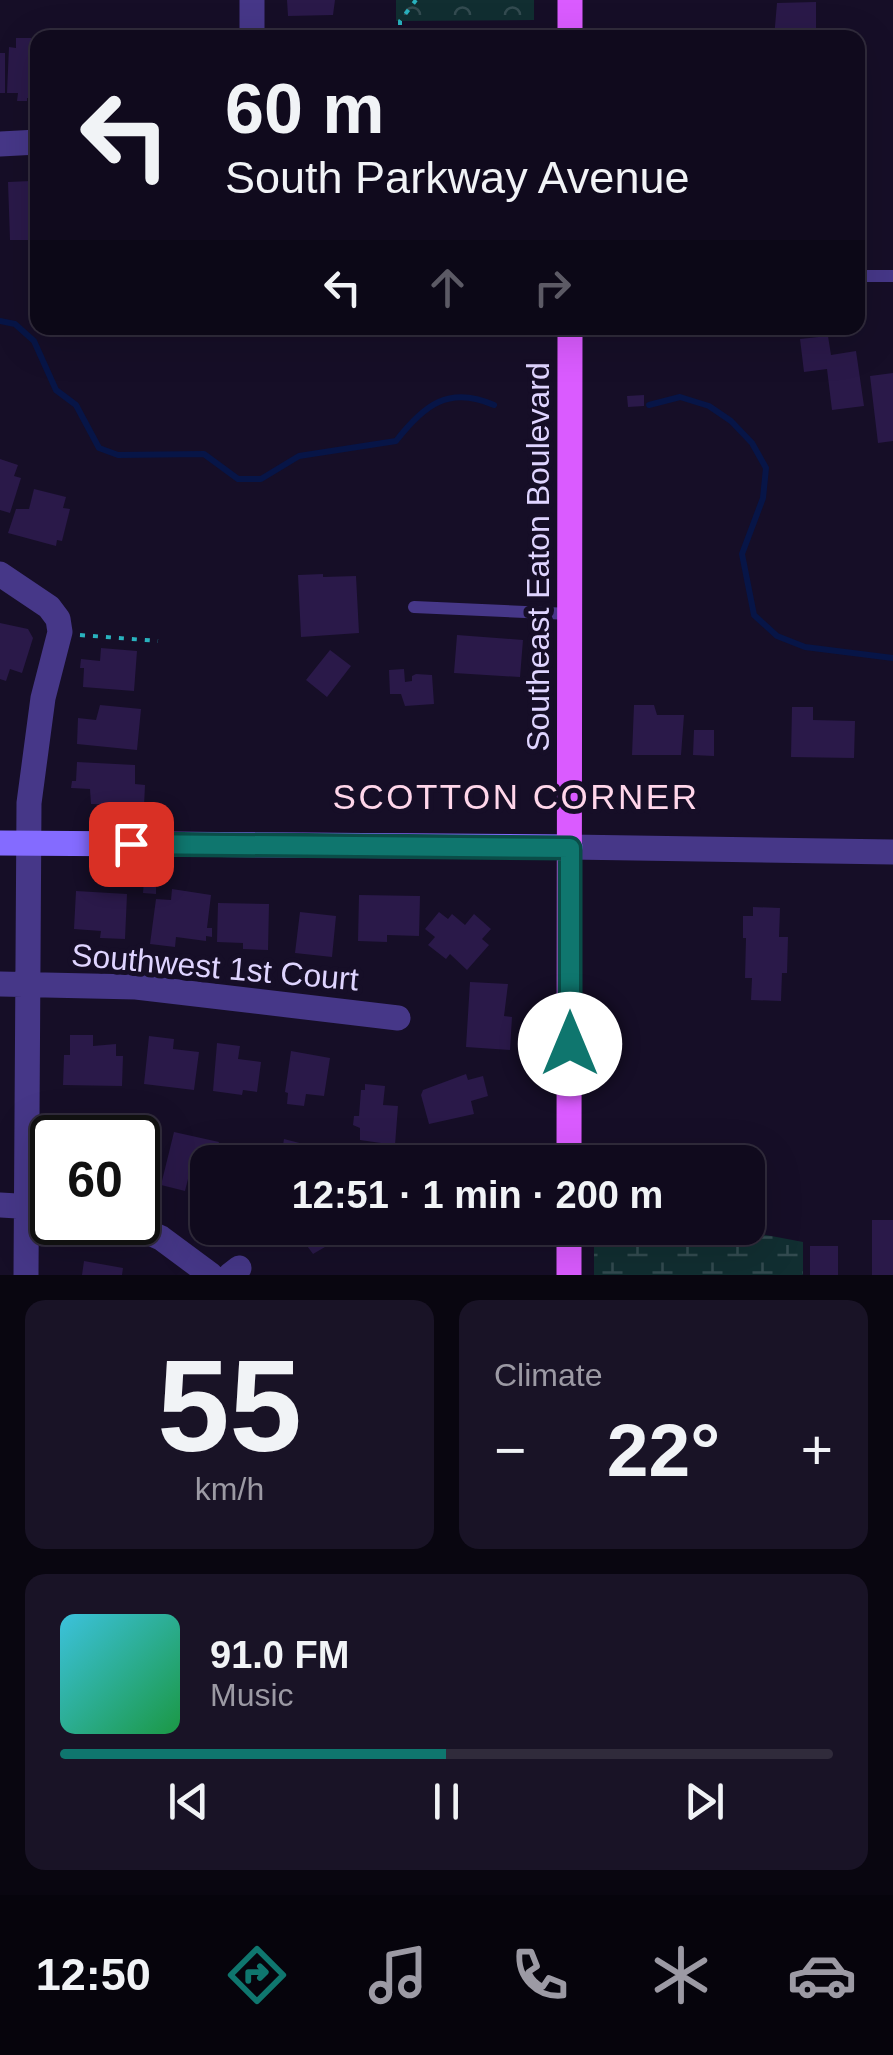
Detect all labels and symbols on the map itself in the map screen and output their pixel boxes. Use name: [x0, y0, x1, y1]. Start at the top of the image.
street label: Southeast Eaton Boulevard: [520, 362, 556, 752]
district label: SCOTTON CORNER: [333, 777, 699, 816]
pin: [89, 802, 174, 887]
street label: Southwest 1st Court: [70, 937, 360, 997]
position arrow: [518, 992, 622, 1096]
speed limit sign: 60: [30, 1115, 160, 1245]

